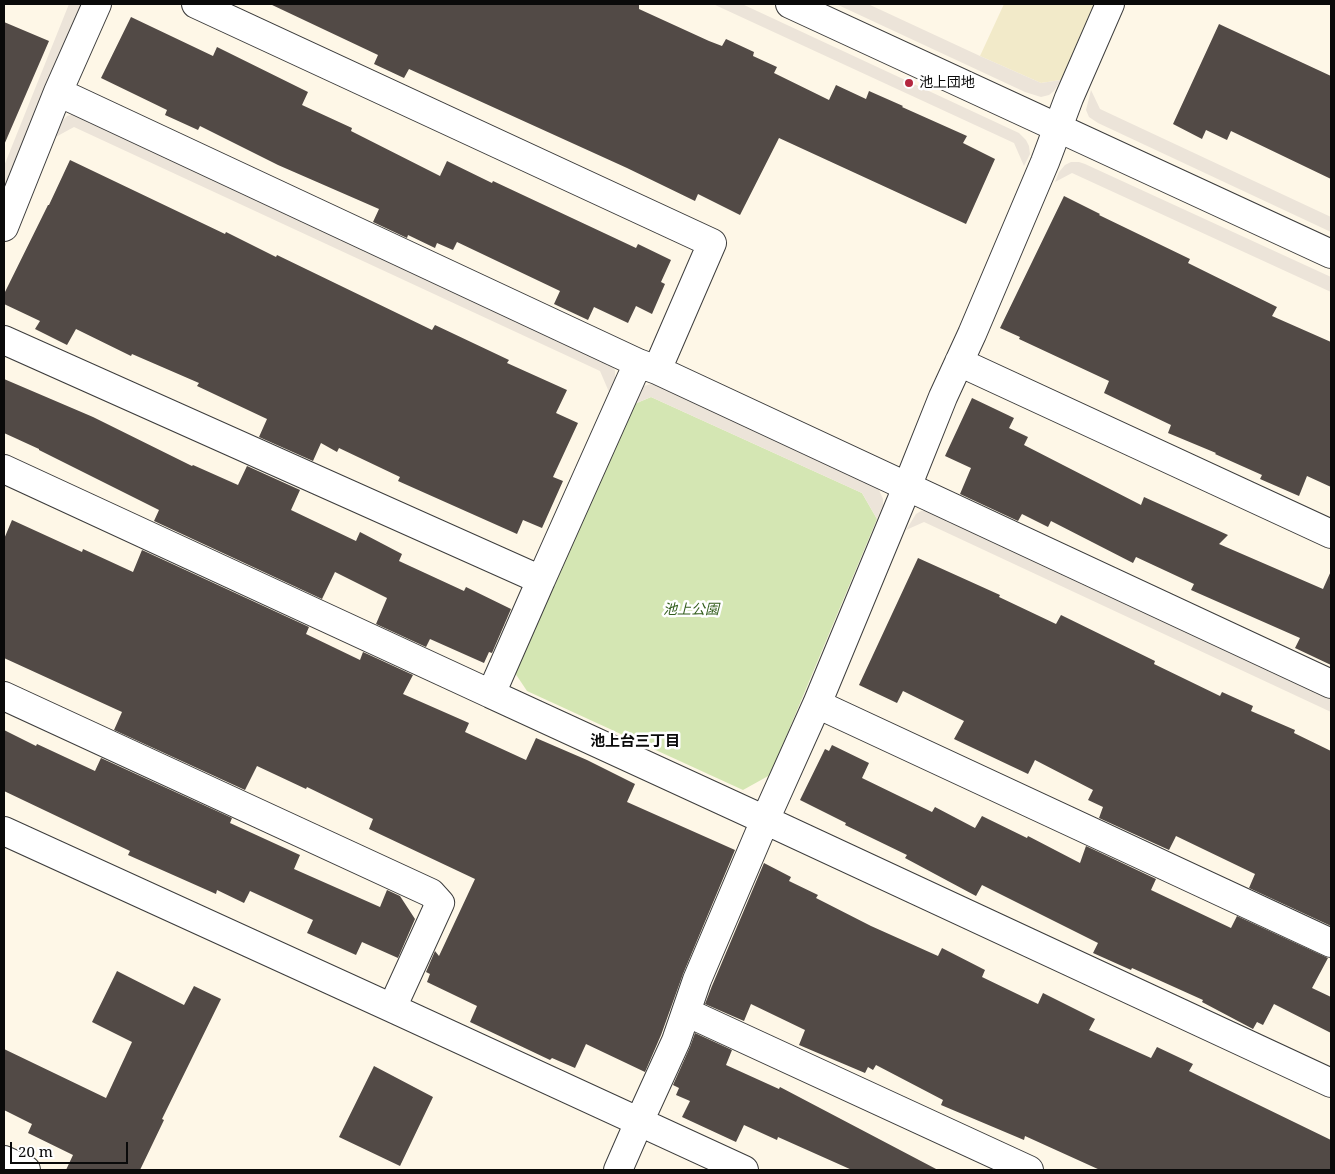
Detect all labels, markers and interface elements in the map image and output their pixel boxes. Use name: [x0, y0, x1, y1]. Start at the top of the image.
place label: 池上団地: [919, 75, 975, 91]
marker: 池上団地: [903, 77, 915, 89]
park label: 池上公園: [663, 602, 719, 618]
district label: 池上台三丁目: [590, 733, 680, 751]
scale bar: [12, 1132, 130, 1164]
text: 20 m: [18, 1141, 53, 1161]

